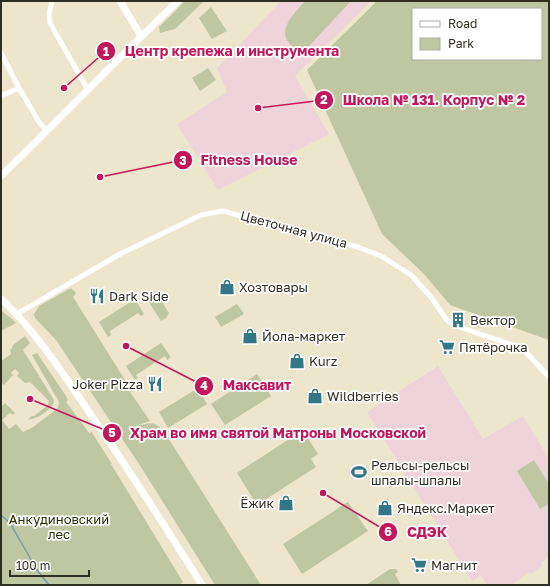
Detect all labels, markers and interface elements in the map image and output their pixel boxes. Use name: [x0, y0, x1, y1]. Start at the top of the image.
legend: [412, 8, 542, 60]
text: Road: [448, 16, 477, 31]
text: Park: [448, 36, 474, 51]
callout: Центр крепежа и инструмента: [96, 38, 347, 64]
text: Центр крепежа и инструмента: [125, 42, 339, 59]
text: 1: [103, 44, 109, 59]
callout: Школа № 131. Корпус № 2: [314, 87, 533, 113]
text: Школа № 131. Корпус № 2: [343, 91, 526, 108]
text: 2: [320, 92, 328, 107]
callout: Fitness House: [173, 147, 306, 173]
text: Fitness House: [200, 151, 298, 168]
text: 3: [179, 153, 187, 168]
street label: Цветочная улица: [239, 207, 349, 251]
shop icon: Хозтовары: [218, 278, 236, 296]
place label: Хозтовары: [239, 279, 308, 295]
restaurant icon: Dark Side: [88, 287, 106, 305]
place label: Dark Side: [109, 288, 168, 304]
building icon: Вектор: [449, 311, 467, 329]
place label: Вектор: [470, 312, 516, 328]
shop icon: Йола-маркет: [241, 327, 259, 345]
place label: Йола-маркет: [262, 328, 346, 344]
supermarket icon: Пятёрочка: [438, 338, 456, 356]
place label: Пятёрочка: [459, 339, 528, 355]
shop icon: Kurz: [288, 352, 306, 370]
place label: Kurz: [309, 353, 338, 369]
callout: Максавит: [194, 373, 299, 399]
restaurant icon: Joker Pizza: [146, 375, 164, 393]
place label: Joker Pizza: [72, 376, 143, 392]
text: Максавит: [223, 376, 291, 393]
text: 4: [200, 378, 208, 393]
shop icon: Wildberries: [306, 387, 324, 405]
place label: Wildberries: [327, 388, 399, 404]
callout: Храм во имя святой Матроны Московской: [102, 420, 434, 446]
text: Храм во имя святой Матроны Московской: [130, 424, 426, 441]
text: 5: [108, 425, 116, 440]
place label: Рельсы-рельсы шпалы-шпалы: [371, 457, 469, 488]
sports icon: Рельсы-рельсы шпалы-шпалы: [350, 463, 368, 481]
shop icon: Ёжик: [277, 494, 295, 512]
place label: Ёжик: [240, 495, 275, 511]
shop icon: Яндекс.Маркет: [376, 499, 394, 517]
place label: Яндекс.Маркет: [397, 500, 495, 516]
park label: Анкудиновский лес: [9, 511, 109, 542]
callout: СДЭК: [378, 519, 455, 545]
text: СДЭК: [407, 523, 448, 540]
text: 6: [384, 524, 392, 539]
scale bar: [10, 552, 89, 578]
supermarket icon: Магнит: [410, 556, 428, 574]
place label: Магнит: [431, 557, 478, 573]
text: 100 m: [16, 558, 50, 573]

